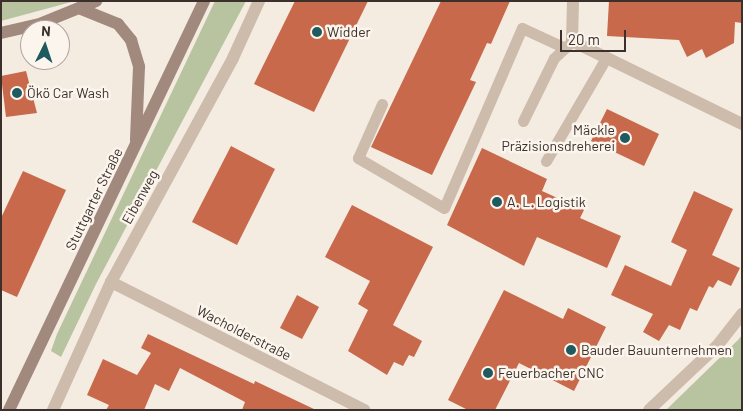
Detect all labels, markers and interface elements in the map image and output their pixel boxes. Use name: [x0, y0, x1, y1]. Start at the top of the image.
north arrow: [20, 20, 70, 70]
scale bar: [563, 20, 629, 52]
text: N: [41, 22, 51, 39]
place label: Widder: [327, 24, 371, 40]
marker: Widder: [311, 26, 323, 38]
text: 20 m: [568, 30, 600, 48]
place label: Ökö Car Wash: [27, 85, 109, 101]
marker: Ökö Car Wash: [11, 87, 23, 99]
place label: Mäckle Präzisionsdreherei: [501, 122, 615, 154]
marker: Mäckle Präzisionsdreherei: [619, 132, 631, 144]
street label: Stuttgarter Straße: [62, 145, 126, 253]
street label: Eibenweg: [118, 167, 162, 227]
place label: A. L. Logistik: [507, 194, 586, 210]
marker: A. L. Logistik: [491, 196, 503, 208]
street label: Wacholderstraße: [194, 302, 294, 364]
place label: Bauder Bauunternehmen: [581, 342, 732, 358]
marker: Bauder Bauunternehmen: [565, 344, 577, 356]
place label: Feuerbacher CNC: [498, 365, 604, 381]
marker: Feuerbacher CNC: [482, 367, 494, 379]

